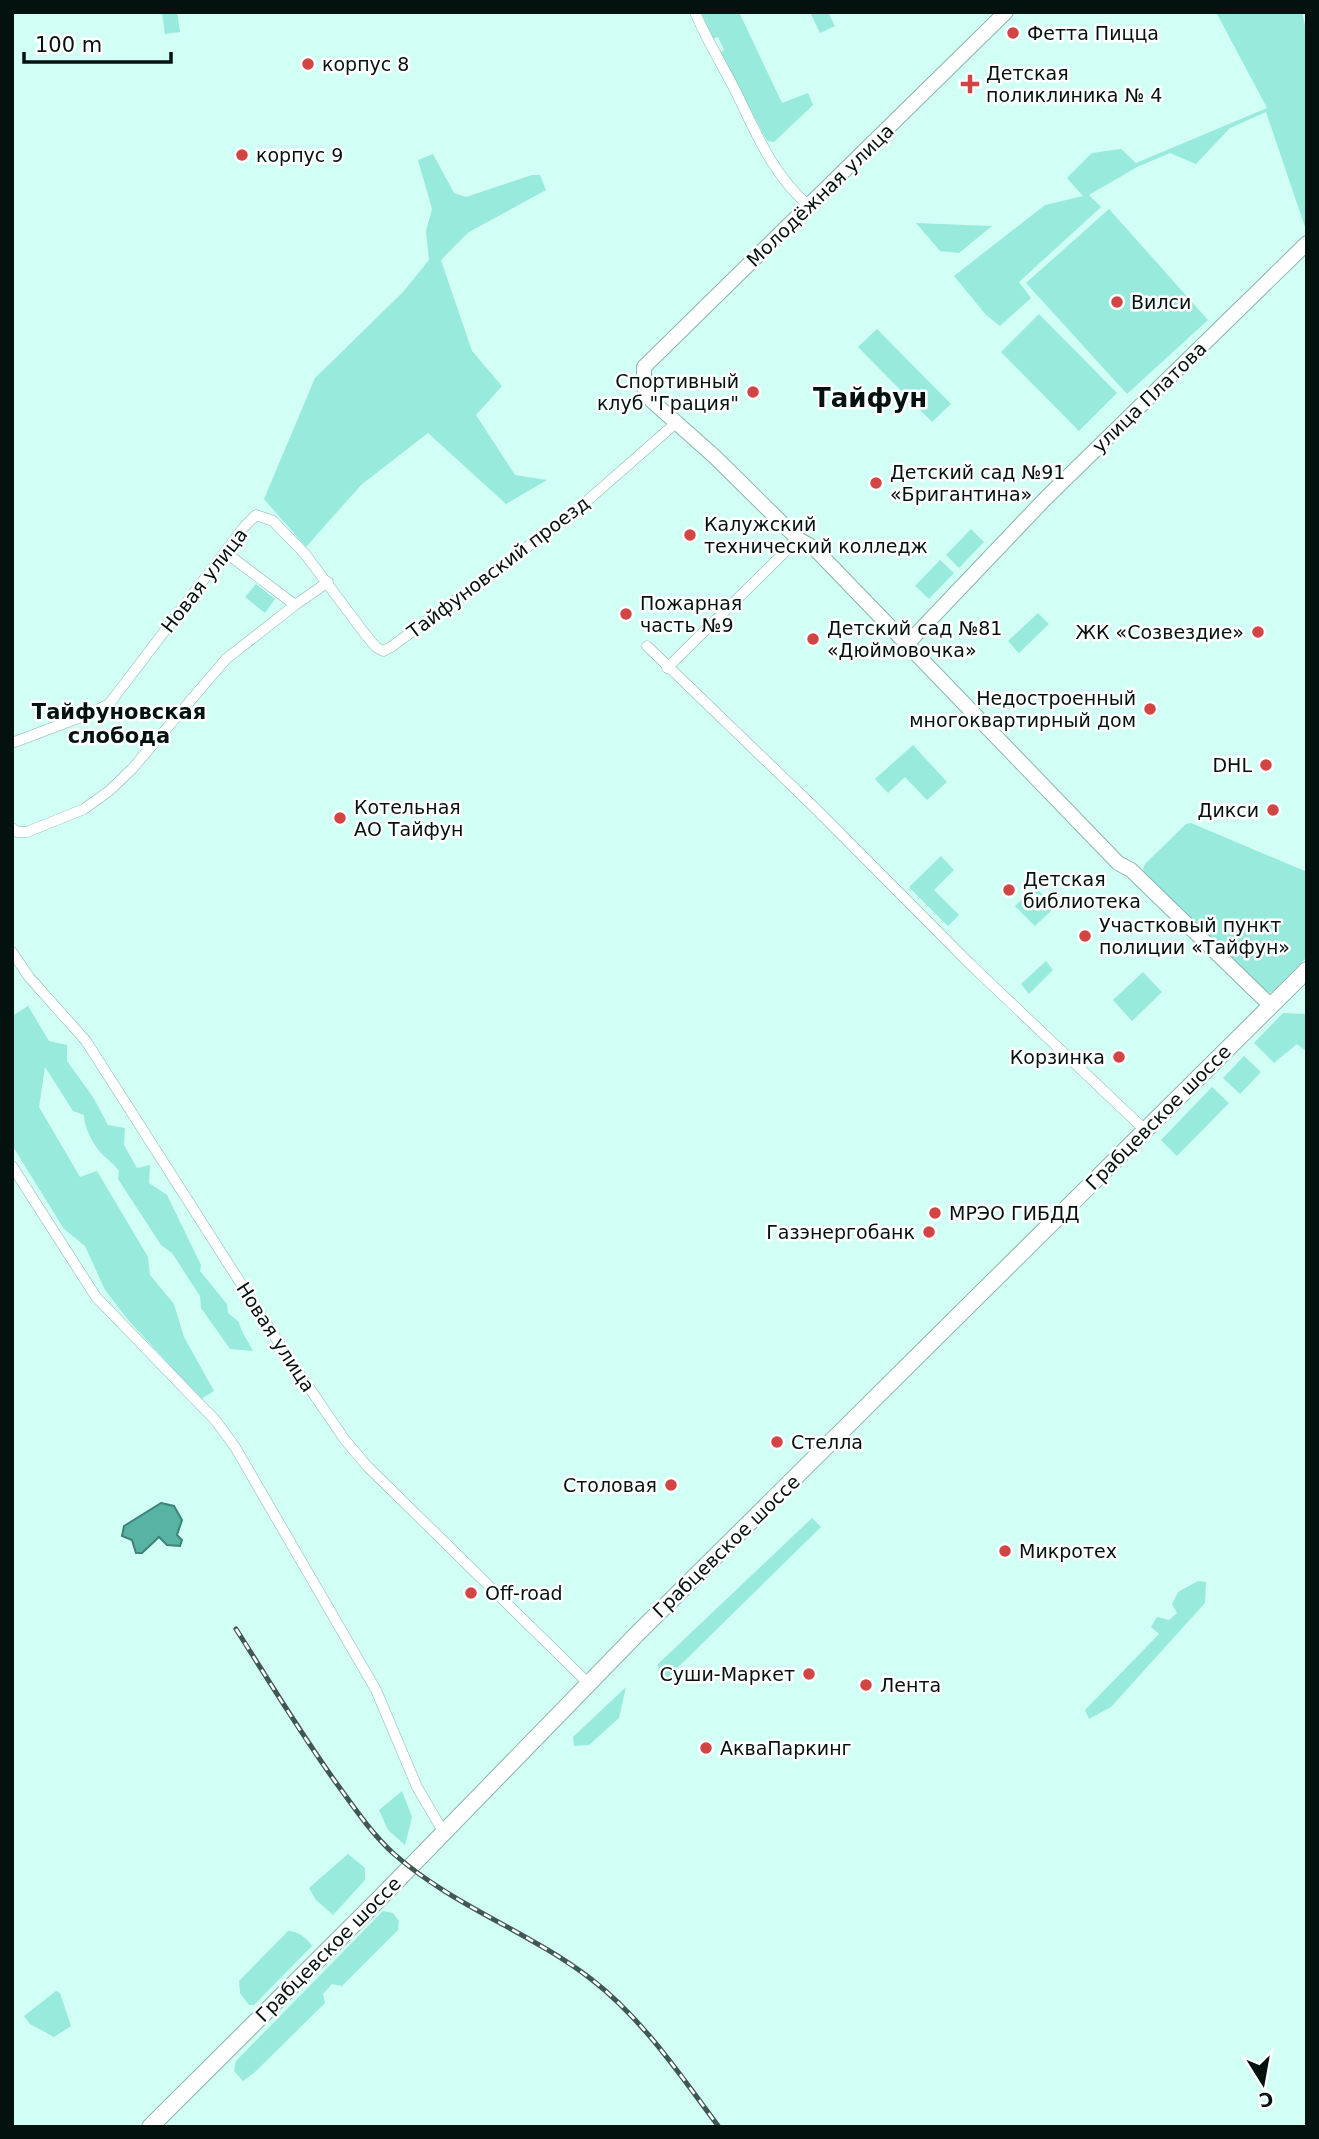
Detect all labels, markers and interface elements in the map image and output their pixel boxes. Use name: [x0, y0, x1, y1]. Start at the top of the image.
scale bar: [24, 21, 172, 65]
place label: Фетта Пицца: [1027, 22, 1159, 44]
marker: Фетта Пицца: [1005, 25, 1021, 41]
text: 100 m: [35, 33, 102, 57]
place label: корпус 8: [322, 53, 409, 75]
marker: корпус 8: [300, 56, 316, 72]
place label: Детская поликлиника № 4: [986, 62, 1162, 106]
marker: Детская поликлиника № 4: [960, 74, 980, 94]
street label: Молодёжная улица: [742, 119, 898, 271]
place label: корпус 9: [256, 144, 343, 166]
marker: корпус 9: [234, 147, 250, 163]
place label: Вилси: [1131, 291, 1191, 313]
marker: Вилси: [1109, 294, 1125, 310]
street label: улица Платова: [1087, 337, 1211, 457]
place label: Спортивный клуб "Грация": [597, 370, 739, 414]
district label: Тайфун: [813, 383, 927, 413]
marker: Спортивный клуб "Грация": [745, 384, 761, 400]
place label: Детский сад №91 «Бригантина»: [890, 461, 1065, 505]
marker: Детский сад №91 «Бригантина»: [868, 475, 884, 491]
street label: Тайфуновский проезд: [402, 491, 593, 643]
place label: Калужский технический колледж: [704, 513, 928, 557]
street label: Новая улица: [156, 523, 252, 637]
marker: Калужский технический колледж: [682, 527, 698, 543]
place label: Пожарная часть №9: [640, 592, 742, 636]
marker: Пожарная часть №9: [618, 606, 634, 622]
place label: Детский сад №81 «Дюймовочка»: [827, 617, 1002, 661]
place label: ЖК «Созвездие»: [1076, 621, 1244, 643]
marker: ЖК «Созвездие»: [1250, 624, 1266, 640]
marker: Детский сад №81 «Дюймовочка»: [805, 631, 821, 647]
place label: Недостроенный многоквартирный дом: [909, 687, 1136, 731]
district label: Тайфуновская слобода: [32, 700, 206, 748]
marker: Недостроенный многоквартирный дом: [1142, 701, 1158, 717]
place label: DHL: [1212, 754, 1252, 776]
marker: DHL: [1258, 757, 1274, 773]
place label: Котельная АО Тайфун: [354, 796, 464, 840]
place label: Дикси: [1198, 799, 1259, 821]
marker: Дикси: [1265, 802, 1281, 818]
marker: Котельная АО Тайфун: [332, 810, 348, 826]
place label: Детская библиотека: [1023, 868, 1141, 912]
marker: Детская библиотека: [1001, 882, 1017, 898]
place label: Участковый пункт полиции «Тайфун»: [1099, 914, 1290, 958]
marker: Участковый пункт полиции «Тайфун»: [1077, 928, 1093, 944]
street label: Грабцевское шоссе: [1081, 1040, 1235, 1194]
place label: Корзинка: [1010, 1046, 1105, 1068]
marker: Корзинка: [1111, 1049, 1127, 1065]
place label: МРЭО ГИБДД: [949, 1202, 1080, 1224]
marker: МРЭО ГИБДД: [927, 1205, 943, 1221]
place label: Газэнергобанк: [766, 1221, 915, 1243]
marker: Газэнергобанк: [921, 1224, 937, 1240]
street label: Новая улица: [232, 1278, 320, 1396]
place label: Стелла: [791, 1431, 863, 1453]
marker: Стелла: [769, 1434, 785, 1450]
street label: Грабцевское шоссе: [648, 1470, 804, 1622]
place label: Столовая: [563, 1474, 657, 1496]
marker: Столовая: [663, 1477, 679, 1493]
place label: Микротех: [1019, 1540, 1117, 1562]
marker: Микротех: [997, 1543, 1013, 1559]
place label: Off-road: [485, 1582, 563, 1604]
marker: Off-road: [463, 1585, 479, 1601]
place label: Суши-Маркет: [660, 1663, 795, 1685]
marker: Суши-Маркет: [801, 1666, 817, 1682]
place label: Лента: [880, 1674, 941, 1696]
marker: Лента: [858, 1677, 874, 1693]
place label: АкваПаркинг: [720, 1737, 852, 1759]
marker: АкваПаркинг: [698, 1740, 714, 1756]
street label: Грабцевское шоссе: [251, 1872, 405, 2026]
north arrow: [1228, 2048, 1298, 2118]
text: С: [1257, 2088, 1275, 2112]

